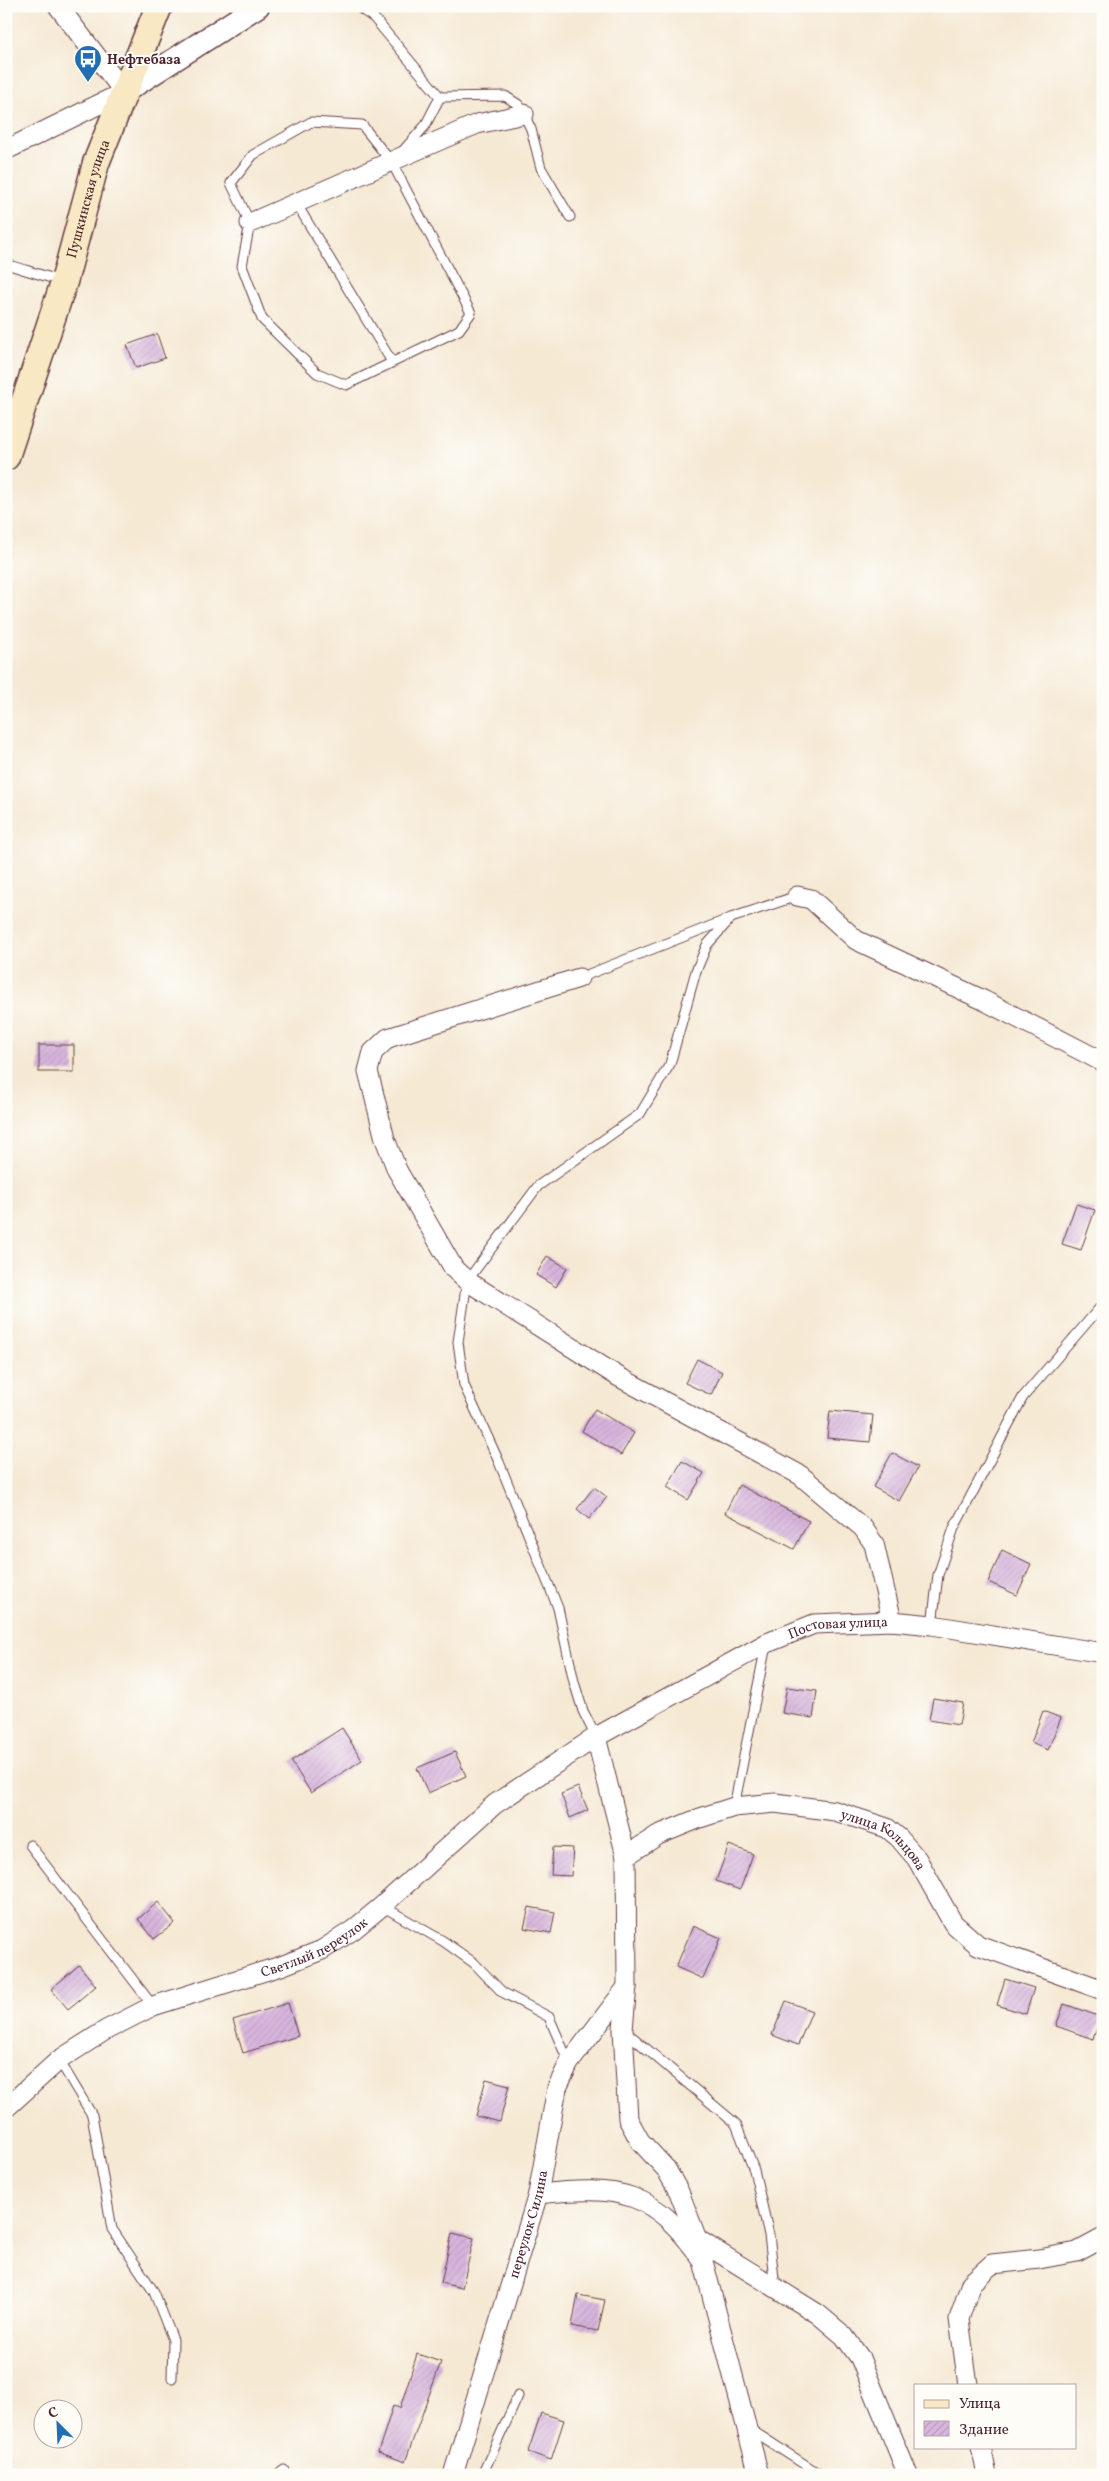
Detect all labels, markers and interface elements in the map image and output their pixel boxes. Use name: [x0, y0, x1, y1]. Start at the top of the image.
bus stop icon: Нефтебаза: [73, 44, 103, 83]
place label: Нефтебаза: [107, 51, 181, 70]
street label: Пушкинская улица: [63, 137, 116, 261]
street label: Постовая улица: [785, 1613, 888, 1645]
street label: улица Кольцова: [838, 1805, 930, 1874]
street label: Светлый переулок: [259, 1913, 373, 1983]
street label: переулок Силина: [505, 2169, 553, 2281]
legend: [914, 2384, 1076, 2448]
text: Улица: [959, 2394, 1001, 2415]
north arrow: [32, 2398, 82, 2448]
text: С: [45, 2403, 61, 2424]
text: Здание: [959, 2420, 1009, 2441]

